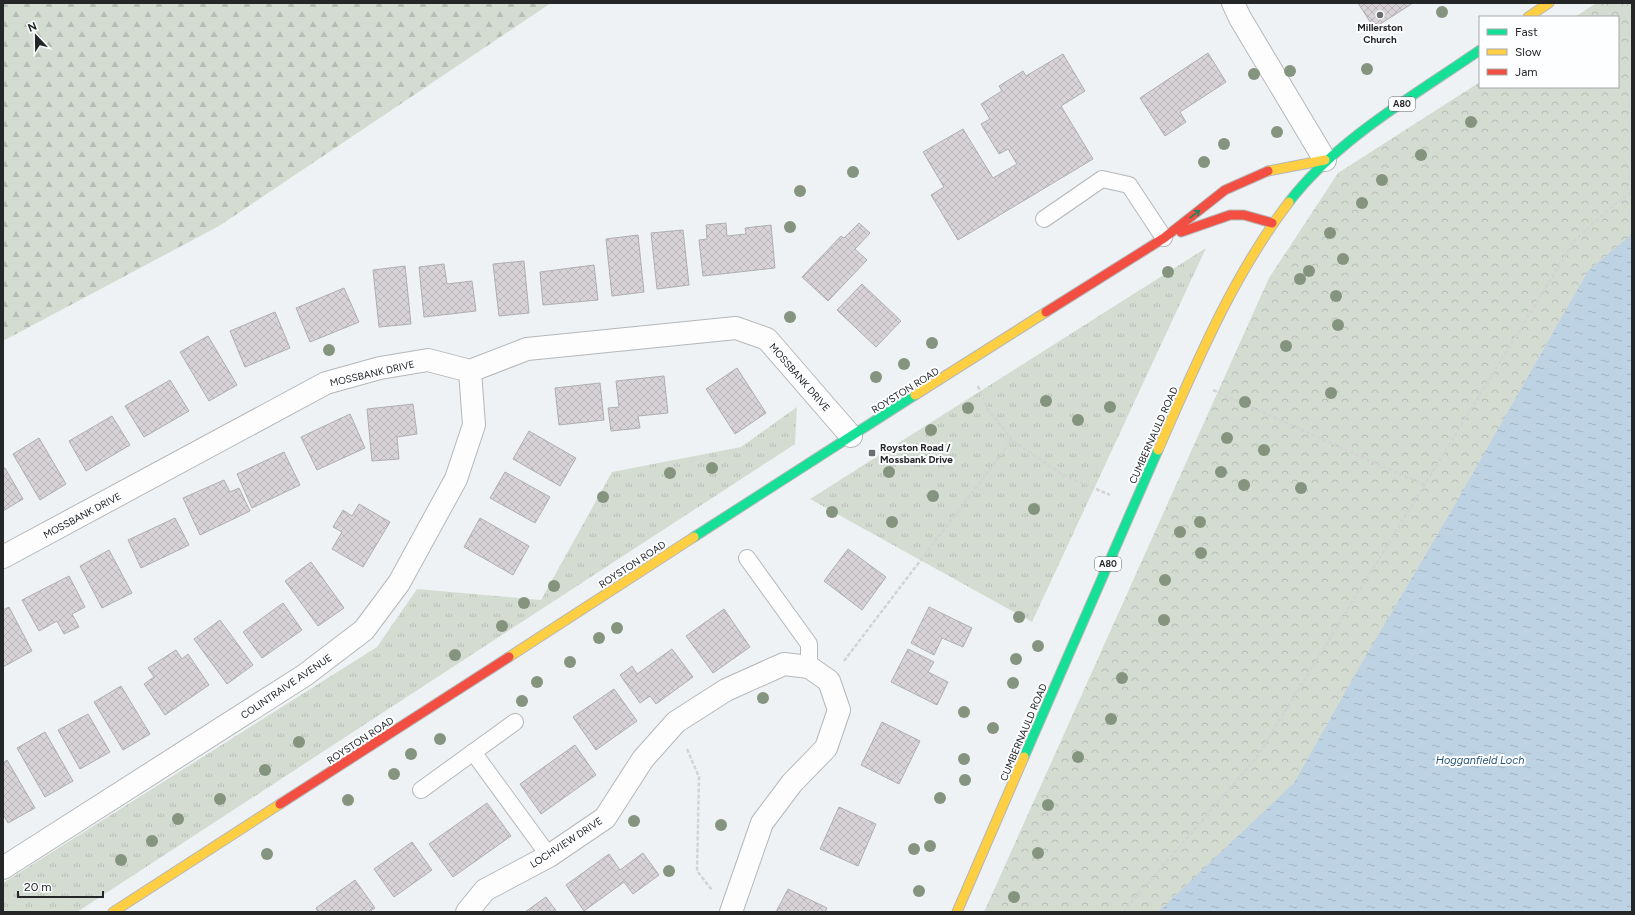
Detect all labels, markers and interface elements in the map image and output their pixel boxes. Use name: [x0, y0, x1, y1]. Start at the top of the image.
marker: Millerston Church: [1375, 10, 1385, 20]
north arrow: [16, 16, 56, 56]
legend: [1479, 16, 1619, 88]
text: N: [26, 20, 39, 35]
place label: Millerston Church: [1357, 21, 1403, 46]
text: Fast: [1515, 25, 1538, 39]
text: Slow: [1515, 45, 1542, 59]
text: Jam: [1515, 65, 1538, 79]
road number: A80: [1389, 97, 1415, 111]
one-way arrow: [1190, 210, 1201, 218]
street label: MOSSBANK DRIVE: [766, 340, 833, 414]
street label: MOSSBANK DRIVE: [329, 357, 416, 390]
street label: ROYSTON ROAD: [869, 364, 942, 416]
street label: CUMBERNAULD ROAD: [1126, 385, 1181, 486]
place label: Royston Road / Mossbank Drive: [880, 441, 953, 466]
marker: Royston Road / Mossbank Drive: [867, 448, 877, 458]
street label: MOSSBANK DRIVE: [41, 489, 123, 541]
street label: ROYSTON ROAD: [596, 538, 668, 591]
road number: A80: [1095, 557, 1121, 571]
street label: COLINTRAIVE AVENUE: [238, 651, 334, 722]
street label: CUMBERNAULD ROAD: [997, 681, 1050, 783]
street label: ROYSTON ROAD: [324, 714, 396, 767]
water label: Hogganfield Loch: [1436, 754, 1524, 767]
street label: LOCHVIEW DRIVE: [528, 814, 605, 871]
scale bar: [18, 873, 103, 899]
text: 20 m: [24, 880, 52, 894]

